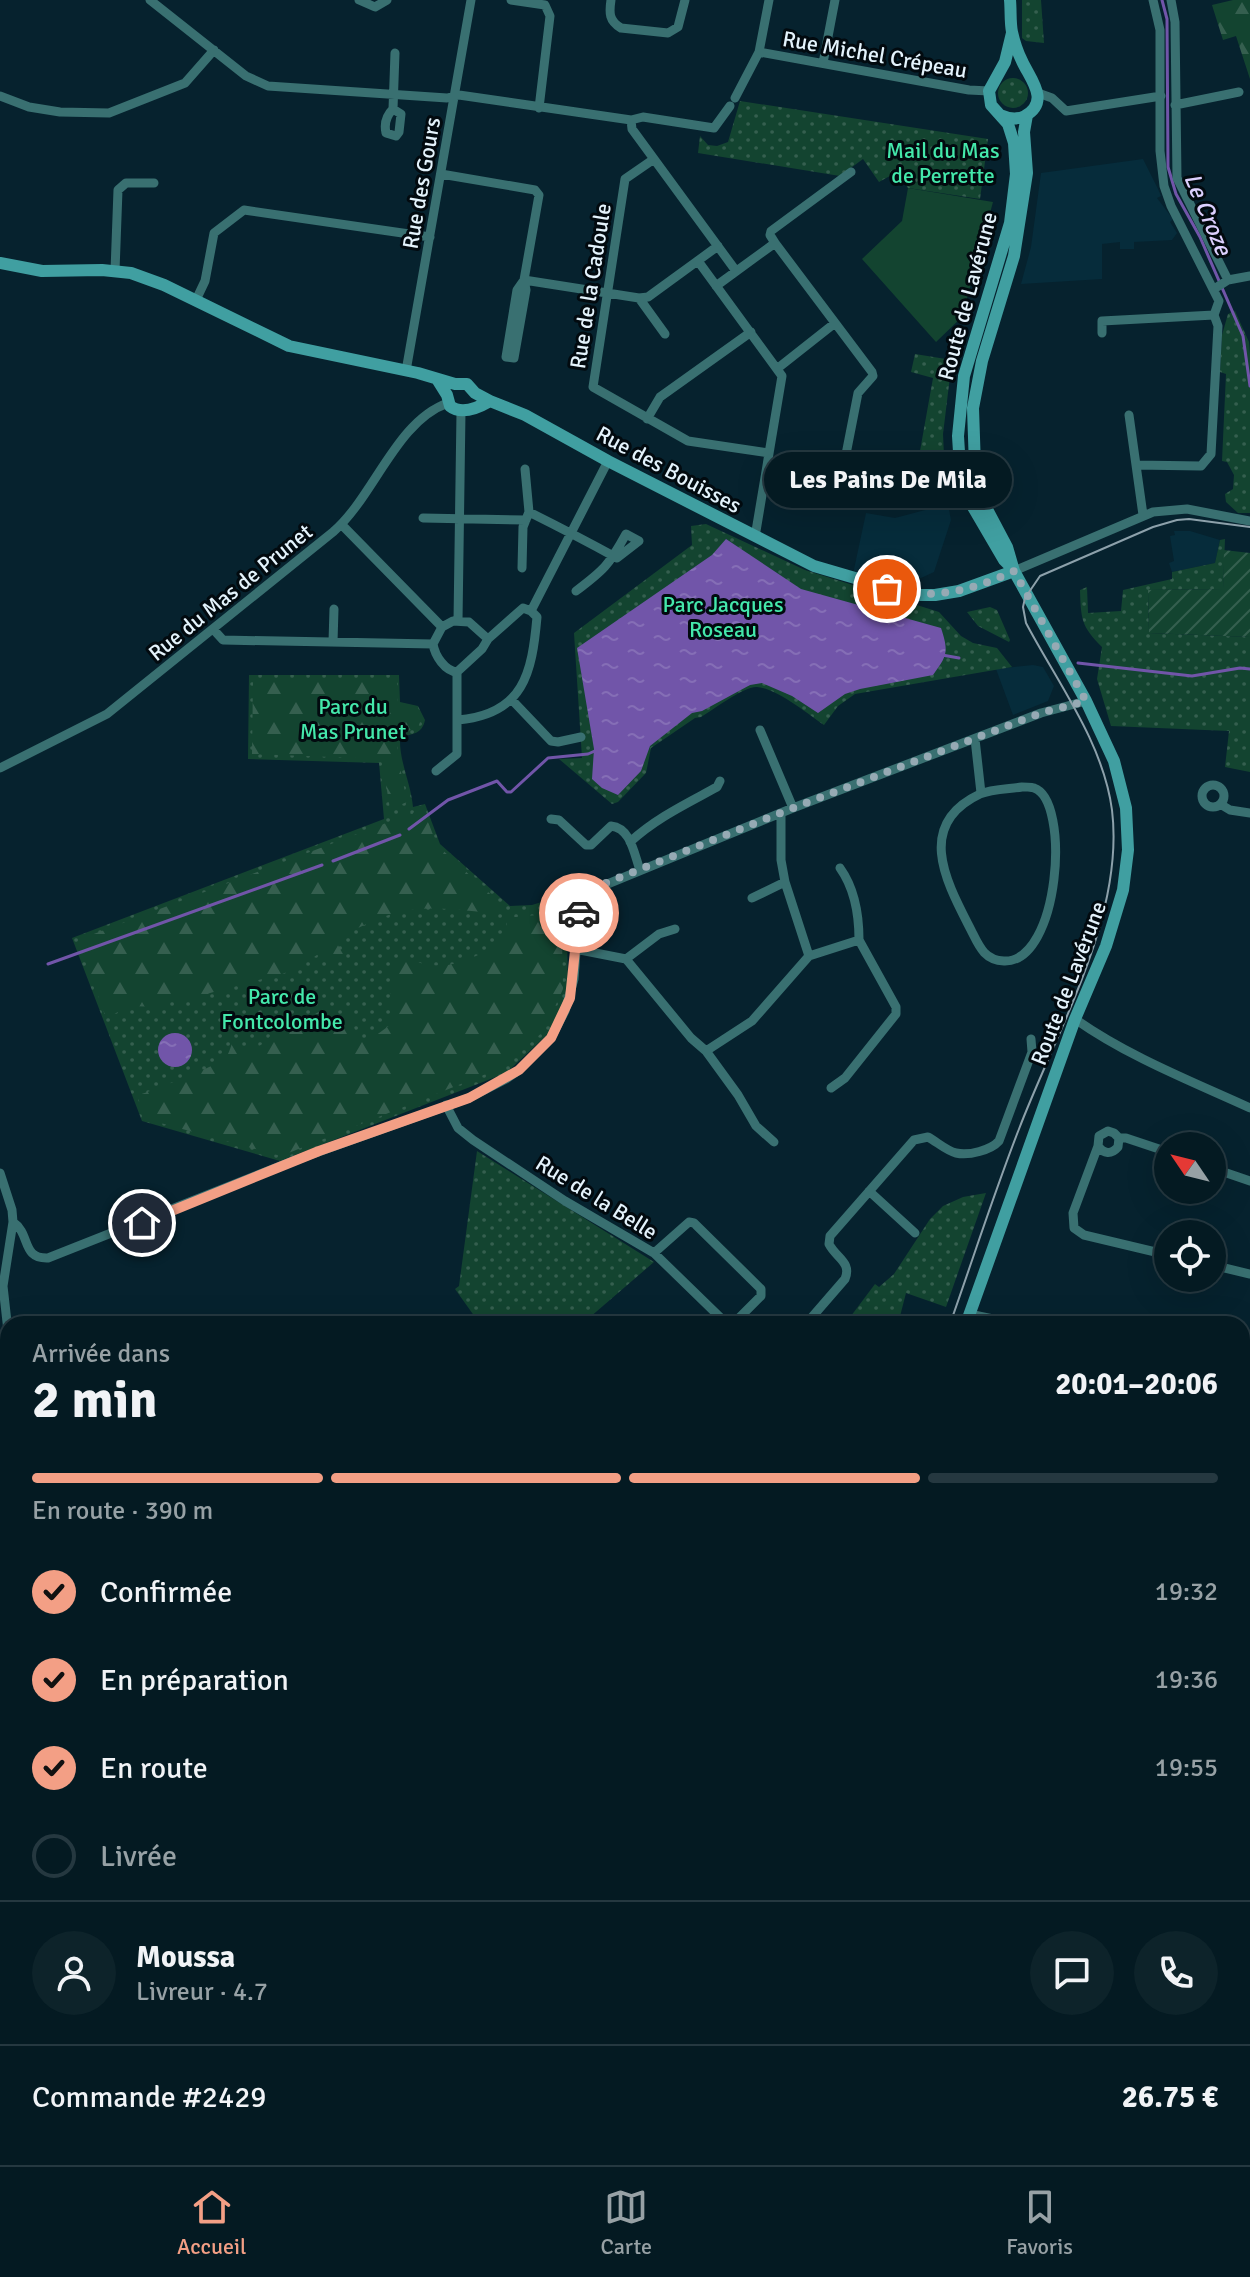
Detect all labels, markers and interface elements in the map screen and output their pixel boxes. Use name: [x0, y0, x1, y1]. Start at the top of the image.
street label: Rue Michel Crépeau: [781, 25, 969, 84]
street label: Rue des Gours: [397, 115, 446, 251]
park label: Mail du Mas de Perrette: [886, 137, 1000, 189]
water label: Le Croze: [1177, 168, 1239, 261]
street label: Rue de la Cadoule: [564, 201, 617, 371]
street label: Route de Lavérune: [932, 209, 1003, 383]
street label: Rue des Bouisses: [592, 420, 746, 519]
callout: Les Pains De Mila: [763, 453, 1011, 509]
text: Les Pains De Mila: [789, 464, 987, 496]
street label: Rue du Mas de Prunet: [143, 518, 318, 667]
pin: [853, 555, 921, 623]
icon: bag: [865, 567, 909, 611]
park label: Parc Jacques Roseau: [662, 591, 784, 643]
park label: Parc du Mas Prunet: [300, 693, 406, 745]
courier: [539, 873, 619, 953]
icon: car: [557, 891, 601, 935]
street label: Route de Lavérune: [1025, 897, 1112, 1069]
park label: Parc de Fontcolombe: [221, 983, 343, 1035]
north arrow: [1154, 1132, 1226, 1204]
map controls: [1154, 1132, 1226, 1292]
street label: Rue de la Belle: [531, 1149, 663, 1246]
pin: [108, 1189, 176, 1257]
icon: home: [120, 1201, 164, 1245]
button: locate: [1154, 1220, 1226, 1292]
text: Arrivée dans: [32, 1338, 170, 1370]
text: 20:01–20:06: [1055, 1366, 1218, 1403]
text: 2 min: [32, 1368, 158, 1432]
text: En route · 390 m: [32, 1495, 213, 1527]
icon: check: [32, 1570, 76, 1614]
text: Confirmée: [100, 1574, 232, 1611]
text: 19:32: [1155, 1576, 1218, 1608]
icon: check: [32, 1658, 76, 1702]
text: En préparation: [100, 1662, 289, 1699]
text: 19:36: [1155, 1664, 1218, 1696]
icon: check: [32, 1746, 76, 1790]
text: En route: [100, 1750, 208, 1787]
text: 19:55: [1155, 1752, 1218, 1784]
text: Livrée: [100, 1838, 177, 1875]
button: person: [32, 1931, 116, 2015]
button: chat: [1030, 1931, 1114, 2015]
button: phone: [1134, 1931, 1218, 2015]
text: Moussa: [136, 1939, 235, 1976]
text: Livreur · 4.7: [136, 1976, 268, 2008]
text: Commande #2429: [32, 2079, 267, 2116]
text: 26.75 €: [1122, 2079, 1218, 2116]
tab: Accueil: [177, 2185, 246, 2260]
tab: Carte: [601, 2185, 652, 2260]
tab: Favoris: [1006, 2185, 1073, 2260]

